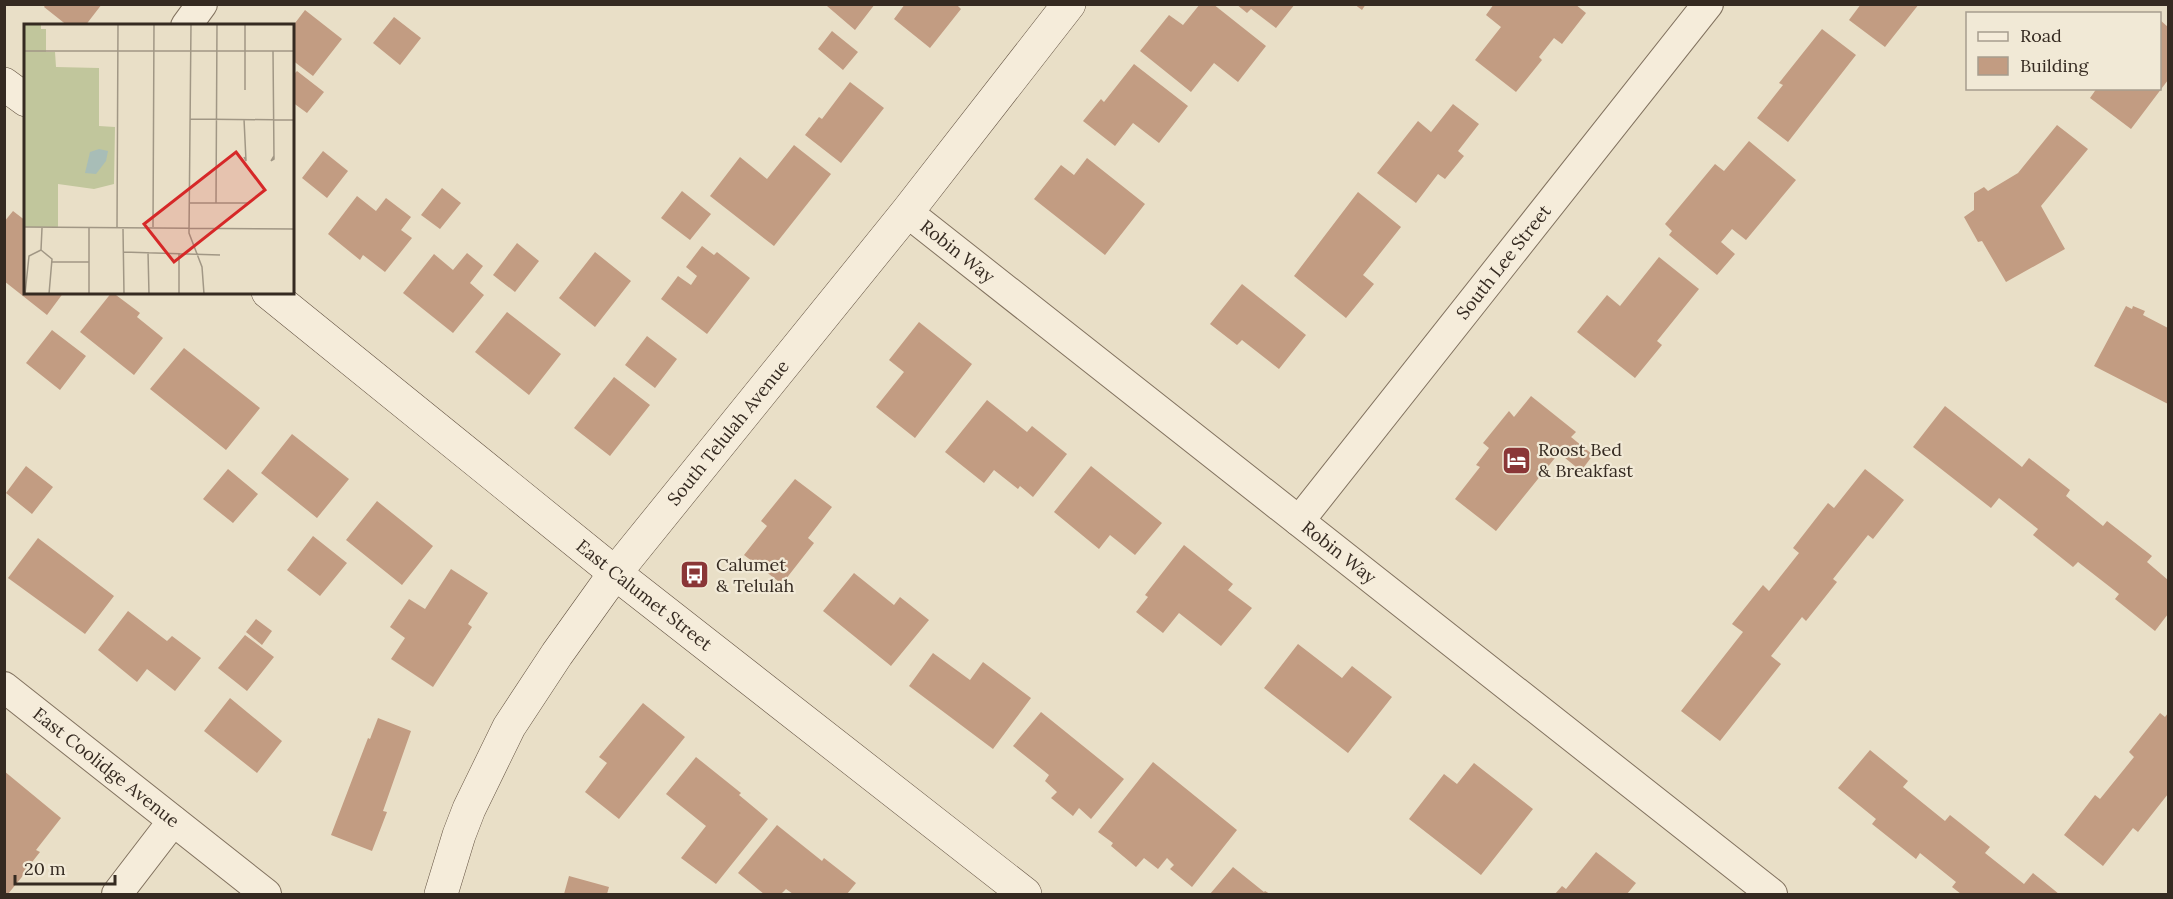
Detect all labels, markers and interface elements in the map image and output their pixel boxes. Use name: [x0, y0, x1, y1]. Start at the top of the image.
legend: [1966, 12, 2161, 90]
inset map: [24, 24, 294, 294]
text: Road: [2020, 24, 2062, 47]
text: Building: [2020, 54, 2090, 77]
street label: South Lee Street: [1451, 200, 1556, 324]
street label: Robin Way: [916, 215, 1000, 288]
street label: South Telulah Avenue: [662, 355, 794, 510]
place label: Roost Bed & Breakfast: [1538, 438, 1633, 482]
hotel icon: Roost Bed & Breakfast: [1501, 444, 1533, 476]
street label: Robin Way: [1297, 516, 1382, 589]
street label: East Calumet Street: [572, 534, 717, 656]
place label: Calumet & Telulah: [716, 553, 794, 597]
bus stop icon: Calumet & Telulah: [679, 559, 711, 591]
street label: East Coolidge Avenue: [28, 702, 184, 832]
scale bar: [15, 848, 116, 886]
text: 20 m: [24, 857, 66, 880]

